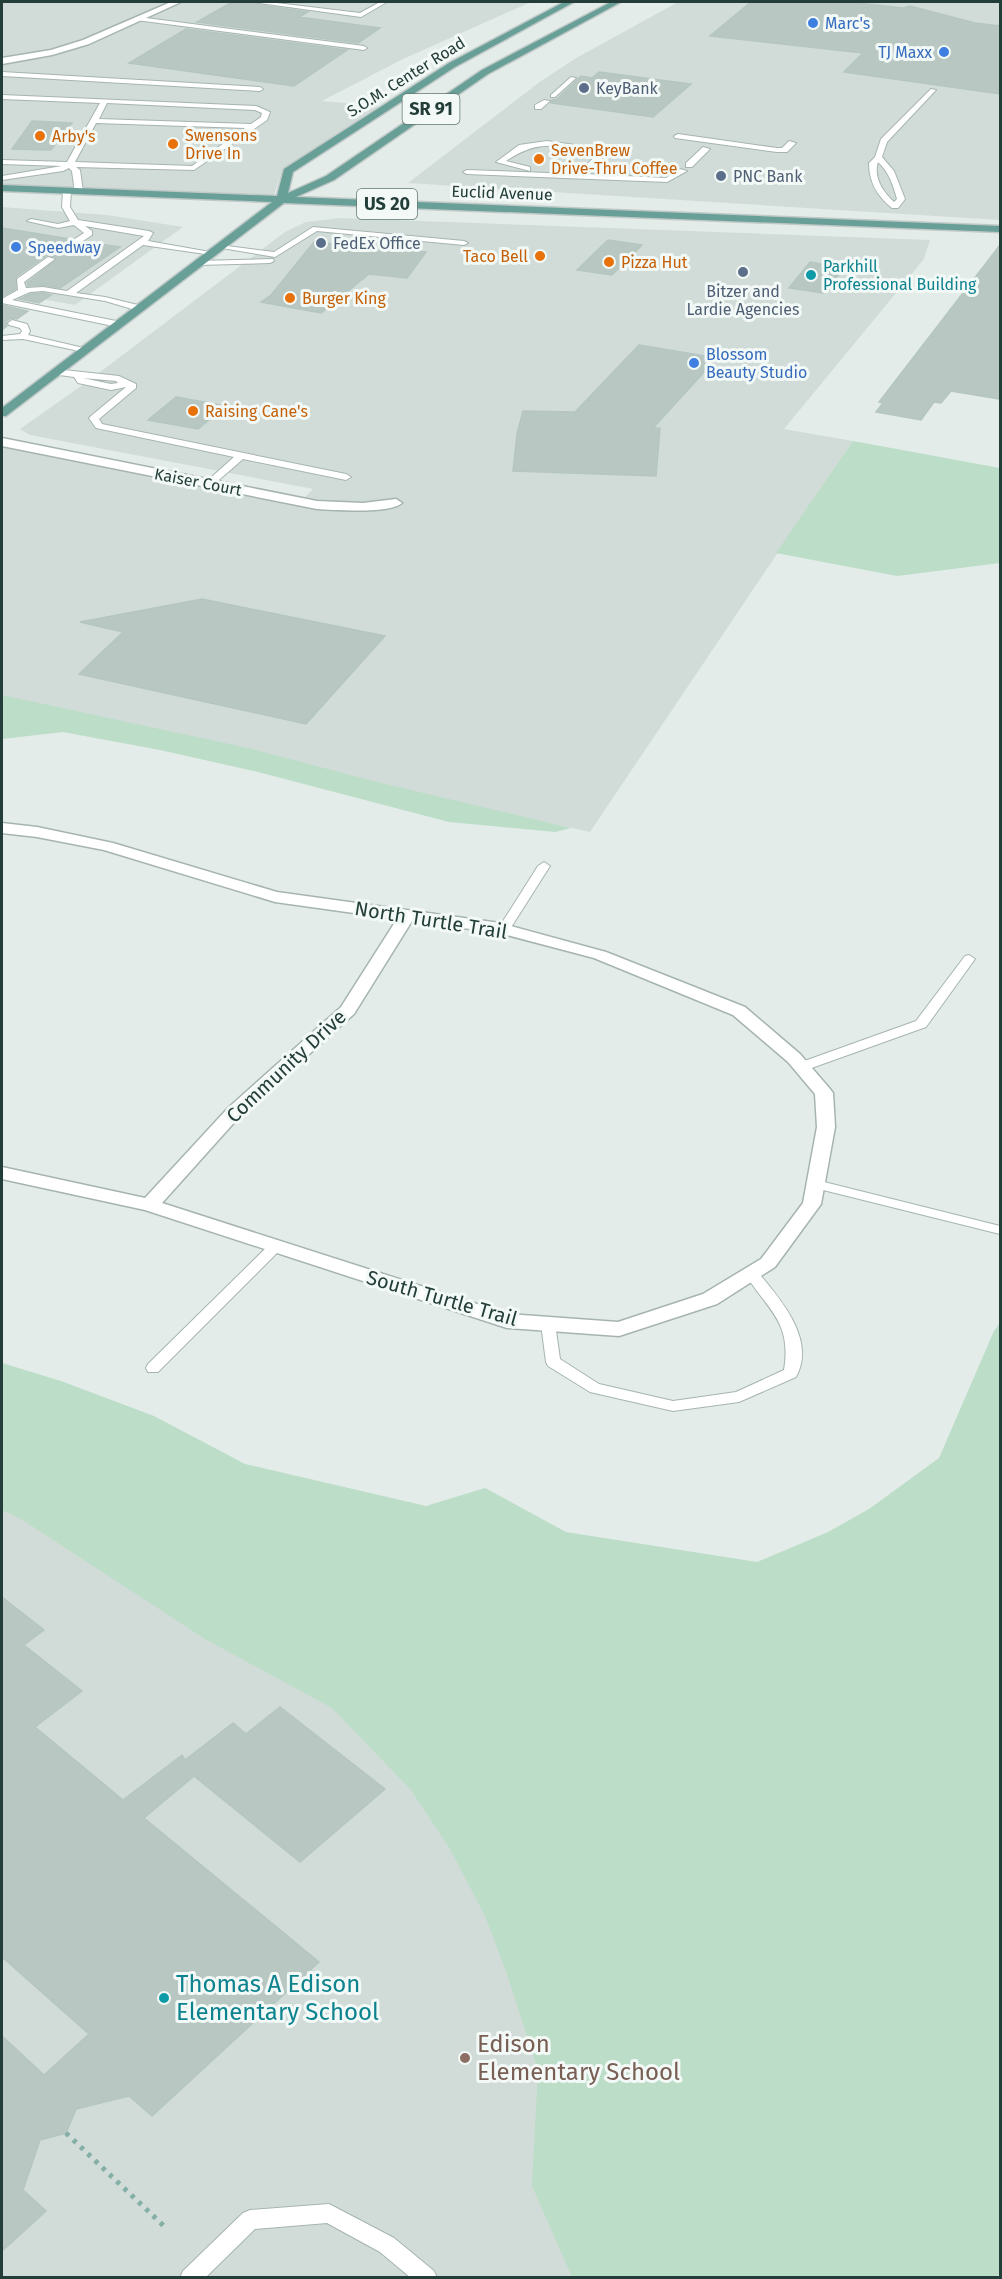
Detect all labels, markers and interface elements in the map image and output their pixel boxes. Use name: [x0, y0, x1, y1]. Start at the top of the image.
place label: Marc's: [825, 14, 870, 33]
marker: Marc's: [806, 16, 820, 30]
street label: S.O.M. Center Road: [343, 33, 469, 121]
place label: TJ Maxx: [878, 43, 932, 62]
marker: TJ Maxx: [937, 45, 951, 59]
place label: KeyBank: [596, 79, 659, 98]
marker: KeyBank: [577, 81, 591, 95]
road number: SR 91: [402, 94, 460, 124]
place label: Swensons Drive In: [185, 126, 257, 163]
place label: Arby's: [52, 127, 95, 146]
marker: Arby's: [33, 129, 47, 143]
marker: Swensons Drive In: [166, 137, 180, 151]
place label: SevenBrew Drive-Thru Coffee: [551, 141, 678, 178]
marker: SevenBrew Drive-Thru Coffee: [532, 152, 546, 166]
place label: PNC Bank: [733, 167, 803, 186]
marker: PNC Bank: [714, 169, 728, 183]
street label: Euclid Avenue: [451, 182, 553, 204]
road number: US 20: [357, 189, 417, 219]
place label: FedEx Office: [333, 234, 421, 253]
marker: FedEx Office: [314, 236, 328, 250]
place label: Speedway: [28, 238, 101, 257]
marker: Speedway: [9, 240, 23, 254]
place label: Taco Bell: [463, 247, 528, 266]
marker: Taco Bell: [533, 249, 547, 263]
place label: Pizza Hut: [621, 253, 688, 272]
marker: Pizza Hut: [602, 255, 616, 269]
place label: Parkhill Professional Building: [823, 257, 977, 294]
marker: Bitzer and Lardie Agencies: [736, 265, 750, 279]
marker: Parkhill Professional Building: [804, 268, 818, 282]
place label: Bitzer and Lardie Agencies: [687, 282, 799, 319]
place label: Burger King: [302, 289, 386, 308]
marker: Burger King: [283, 291, 297, 305]
place label: Blossom Beauty Studio: [706, 345, 807, 382]
marker: Blossom Beauty Studio: [687, 356, 701, 370]
place label: Raising Cane's: [205, 402, 308, 421]
marker: Raising Cane's: [186, 404, 200, 418]
street label: Kaiser Court: [153, 464, 243, 500]
street label: North Turtle Trail: [353, 896, 509, 944]
street label: Community Drive: [221, 1004, 351, 1128]
street label: South Turtle Trail: [364, 1265, 520, 1331]
place label: Thomas A Edison Elementary School: [176, 1970, 379, 2026]
marker: Thomas A Edison Elementary School: [157, 1991, 171, 2005]
place label: Edison Elementary School: [477, 2030, 680, 2086]
marker: Edison Elementary School: [458, 2051, 472, 2065]

